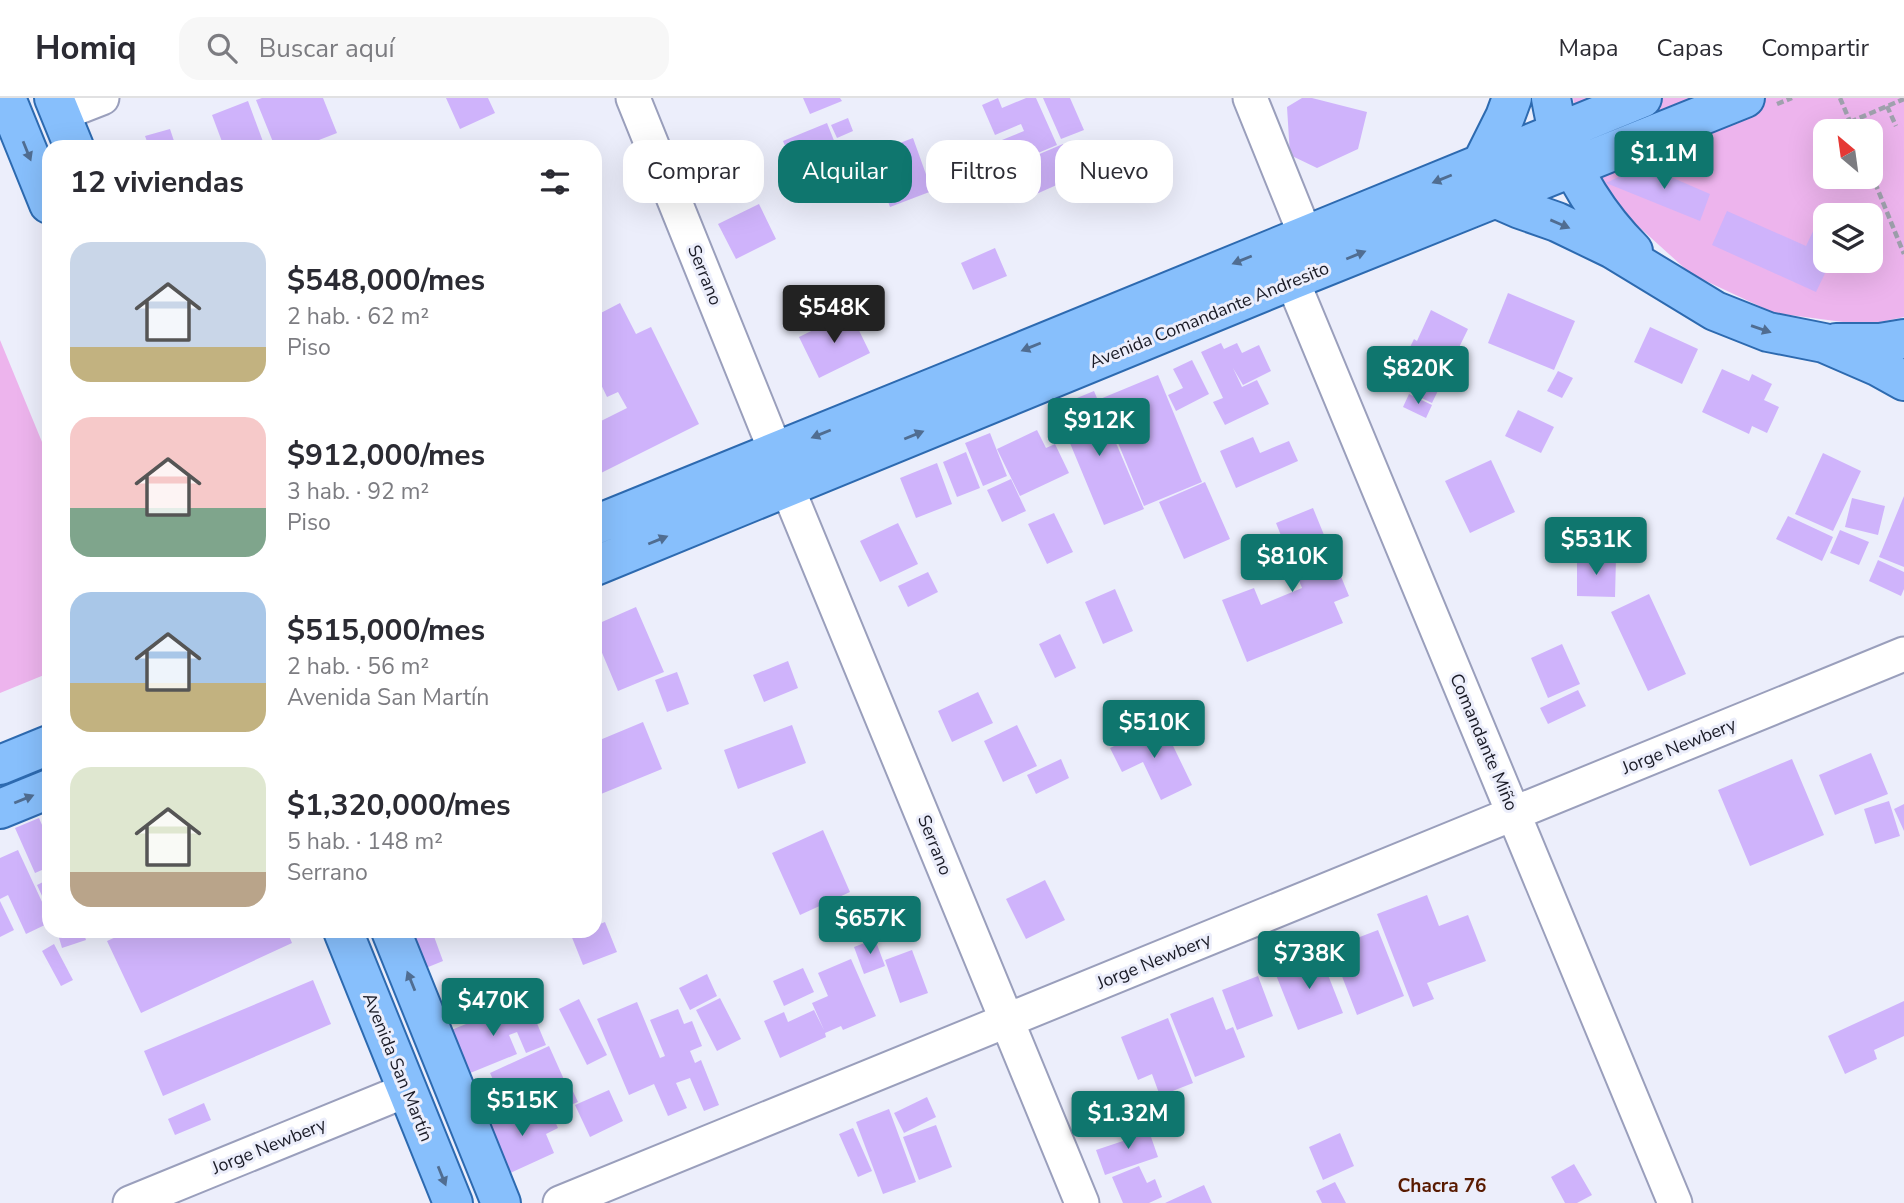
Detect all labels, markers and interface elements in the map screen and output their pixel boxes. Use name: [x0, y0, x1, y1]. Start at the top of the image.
search box: [179, 17, 669, 80]
text: Homiq: [35, 26, 137, 71]
icon: search: [203, 29, 241, 67]
text: Buscar aquí: [259, 31, 395, 66]
text: Mapa: [1559, 32, 1619, 64]
text: Capas: [1657, 32, 1723, 64]
text: Compartir: [1761, 32, 1869, 64]
north arrow: [1813, 119, 1883, 189]
map controls: [1813, 119, 1883, 273]
pin: $1.1M: [1615, 132, 1713, 191]
text: $1.1M: [1630, 138, 1698, 169]
chip: Comprar: [623, 140, 764, 203]
chip: Alquilar: [778, 140, 912, 203]
chip: Filtros: [926, 140, 1041, 203]
chip: Nuevo: [1055, 140, 1173, 203]
one-way arrow: [22, 141, 33, 162]
text: 12 viviendas: [70, 162, 244, 203]
icon: filters: [536, 163, 574, 201]
one-way arrow: [1432, 173, 1453, 184]
button: layers: [1813, 203, 1883, 273]
one-way arrow: [1550, 219, 1571, 230]
street label: Serrano: [682, 241, 728, 309]
one-way arrow: [1345, 250, 1366, 261]
one-way arrow: [1231, 255, 1252, 266]
street label: Avenida Comandante Andresito: [1086, 256, 1332, 374]
text: $548,000/mes: [287, 260, 485, 301]
icon: home: [126, 270, 210, 354]
pin: $548K: [785, 286, 883, 345]
text: $548K: [799, 292, 869, 323]
text: 2 hab. · 62 m²: [287, 301, 429, 332]
one-way arrow: [1751, 324, 1772, 335]
text: Piso: [287, 332, 331, 363]
one-way arrow: [1021, 342, 1042, 353]
pin: $820K: [1369, 346, 1467, 406]
text: $820K: [1383, 353, 1453, 384]
pin: $912K: [1050, 398, 1148, 458]
text: $912K: [1064, 405, 1134, 436]
one-way arrow: [810, 428, 831, 439]
one-way arrow: [904, 430, 925, 441]
text: $912,000/mes: [287, 435, 485, 476]
icon: home: [126, 445, 210, 529]
text: 3 hab. · 92 m²: [287, 476, 429, 507]
text: Piso: [287, 507, 331, 538]
pin: $531K: [1547, 518, 1645, 577]
text: $531K: [1561, 524, 1631, 555]
one-way arrow: [648, 534, 669, 545]
pin: $810K: [1243, 534, 1341, 594]
text: $810K: [1257, 541, 1327, 572]
text: $515,000/mes: [287, 610, 485, 651]
icon: home: [126, 620, 210, 704]
text: 2 hab. · 56 m²: [287, 651, 429, 682]
street label: Comandante Miño: [1444, 670, 1524, 814]
text: Avenida San Martín: [287, 682, 489, 713]
pin: $510K: [1105, 700, 1203, 760]
text: $510K: [1119, 707, 1189, 738]
street label: Jorge Newbery: [1617, 712, 1740, 780]
text: $1,320,000/mes: [287, 785, 511, 826]
one-way arrow: [14, 793, 35, 804]
icon: home: [126, 795, 210, 879]
street label: Serrano: [912, 811, 958, 879]
text: 5 hab. · 148 m²: [287, 826, 443, 857]
text: Serrano: [287, 857, 368, 888]
pin: $657K: [821, 896, 919, 956]
text: $657K: [835, 903, 905, 934]
street label: Jorge Newbery: [1092, 927, 1215, 995]
pin: $738K: [1260, 932, 1358, 991]
text: $738K: [1274, 938, 1344, 969]
one-way arrow: [405, 970, 416, 991]
pin: $470K: [444, 978, 542, 1038]
text: $470K: [458, 985, 528, 1016]
street label: Avenida San Martín: [357, 989, 439, 1145]
pin: $515K: [473, 1079, 571, 1138]
text: $515K: [487, 1085, 557, 1116]
pin: $1.32M: [1071, 1091, 1185, 1151]
text: $1.32M: [1088, 1098, 1168, 1129]
street label: Jorge Newbery: [207, 1112, 330, 1180]
one-way arrow: [436, 1166, 448, 1186]
district label: Chacra 76: [1397, 1173, 1487, 1199]

